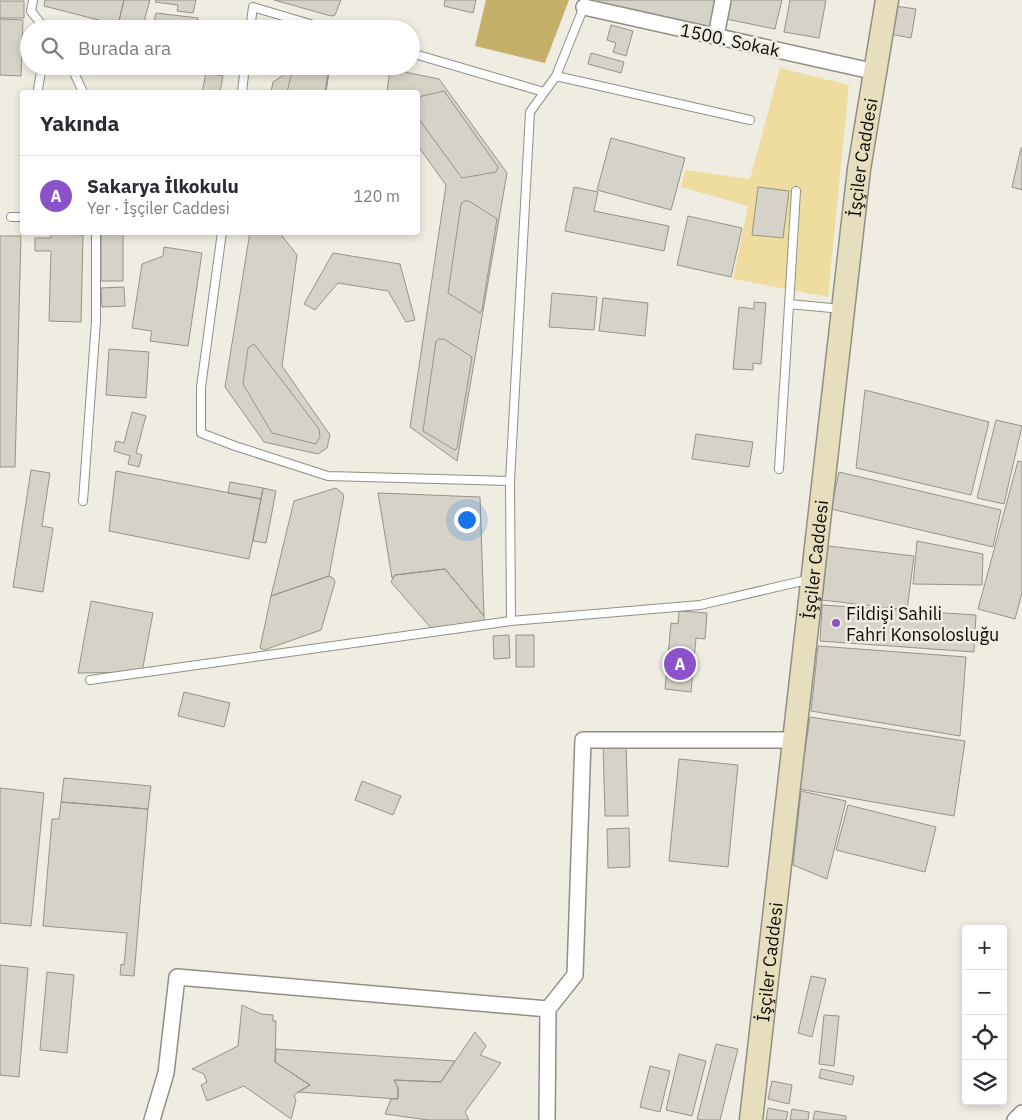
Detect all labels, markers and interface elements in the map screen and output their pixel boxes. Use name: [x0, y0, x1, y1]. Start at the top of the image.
street label: 1500. Sokak: [678, 18, 782, 62]
search box: [20, 20, 420, 75]
icon: search: [38, 34, 66, 62]
text: Burada ara: [78, 36, 171, 60]
street label: İşçiler Caddesi: [842, 96, 882, 218]
text: Yakında: [40, 109, 120, 137]
text: Sakarya İlkokulu: [87, 174, 239, 198]
text: A: [51, 186, 61, 206]
text: 120 m: [353, 186, 400, 206]
text: Yer · İşçiler Caddesi: [87, 198, 230, 218]
street label: İşçiler Caddesi: [796, 499, 833, 621]
your location: [454, 507, 480, 533]
place label: Fildişi Sahili Fahri Konsolosluğu: [846, 602, 999, 646]
marker: Fildişi Sahili Fahri Konsolosluğu: [830, 617, 842, 629]
pin: A: [664, 645, 696, 683]
street label: İşçiler Caddesi: [751, 901, 787, 1023]
map controls: [962, 925, 1007, 1105]
button: +: [962, 925, 1007, 970]
button: −: [962, 970, 1007, 1015]
button: locate: [962, 1015, 1007, 1060]
button: layers: [962, 1060, 1007, 1105]

